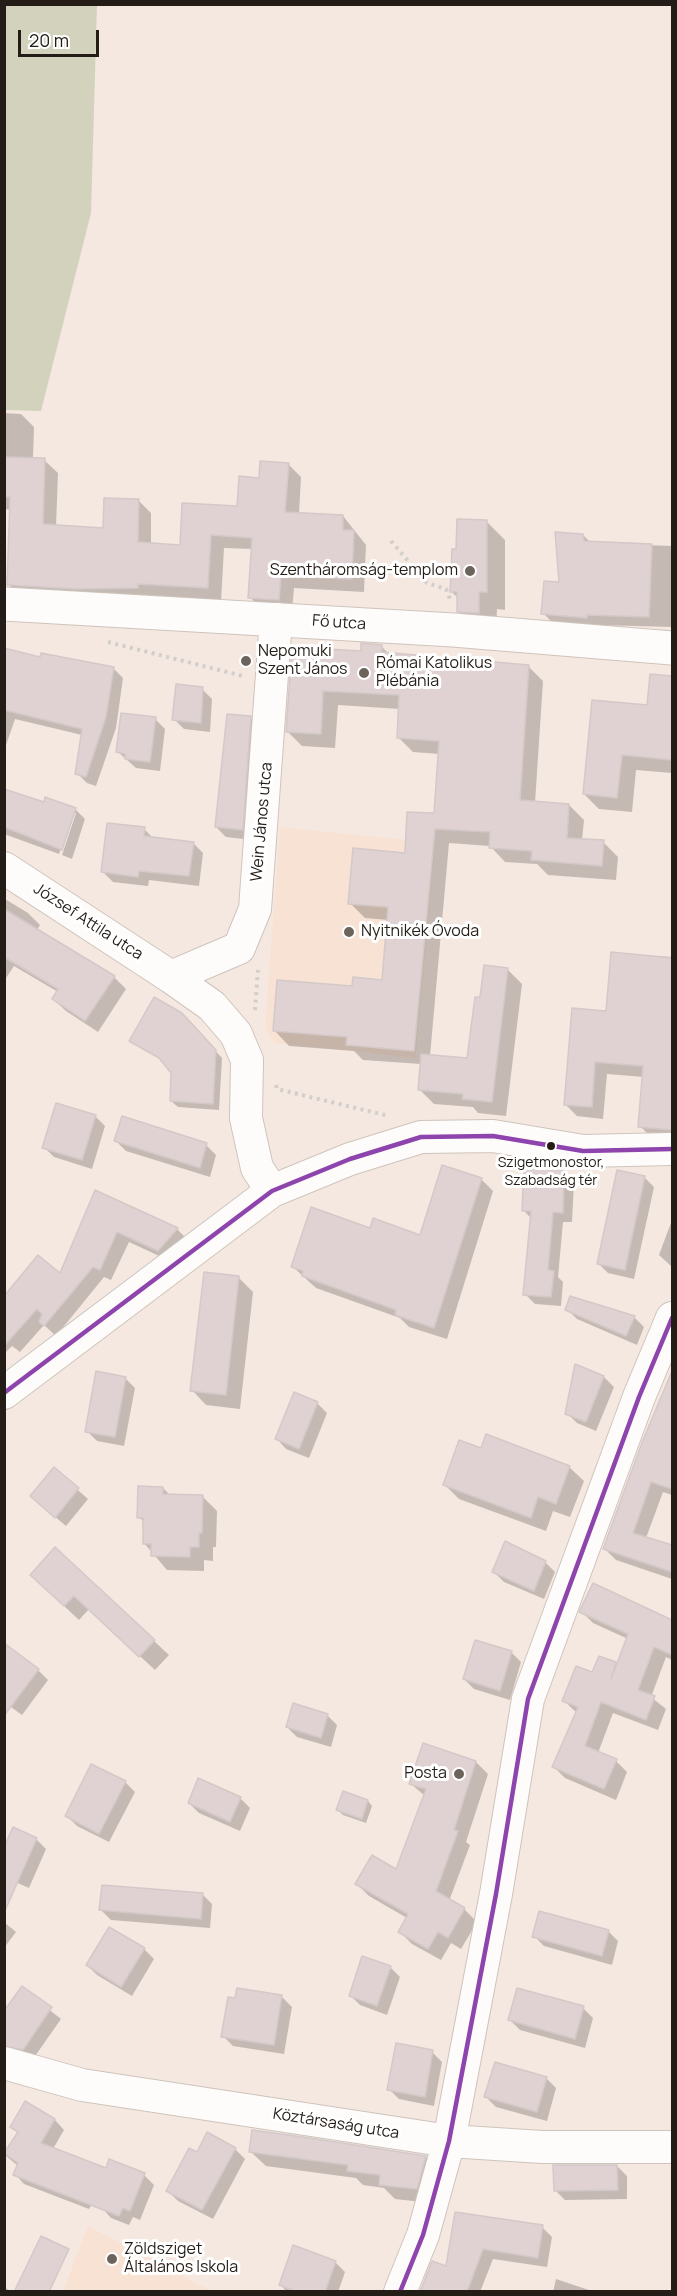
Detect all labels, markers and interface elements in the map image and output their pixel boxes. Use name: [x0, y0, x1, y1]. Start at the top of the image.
scale bar: [21, 18, 102, 56]
text: 20 m: [29, 28, 69, 52]
place label: Szentháromság-templom: [270, 561, 458, 581]
marker: Szentháromság-templom: [463, 564, 477, 578]
street label: Fő utca: [312, 612, 366, 634]
place label: Nepomuki Szent János: [258, 642, 347, 680]
marker: Nepomuki Szent János: [239, 654, 253, 668]
place label: Római Katolikus Plébánia: [376, 654, 492, 692]
marker: Római Katolikus Plébánia: [357, 666, 371, 680]
street label: Wein János utca: [247, 761, 277, 883]
street label: József Attila utca: [30, 880, 146, 964]
place label: Nyitnikék Óvoda: [361, 922, 479, 942]
marker: Nyitnikék Óvoda: [342, 925, 356, 939]
marker: Szigetmonostor, Szabadság tér: [545, 1140, 557, 1152]
place label: Szigetmonostor, Szabadság tér: [498, 1155, 604, 1188]
place label: Posta: [404, 1764, 447, 1784]
marker: Posta: [452, 1767, 466, 1781]
street label: Köztársaság utca: [271, 2105, 401, 2143]
place label: Zöldsziget Általános Iskola: [124, 2240, 238, 2278]
marker: Zöldsziget Általános Iskola: [105, 2252, 119, 2266]

